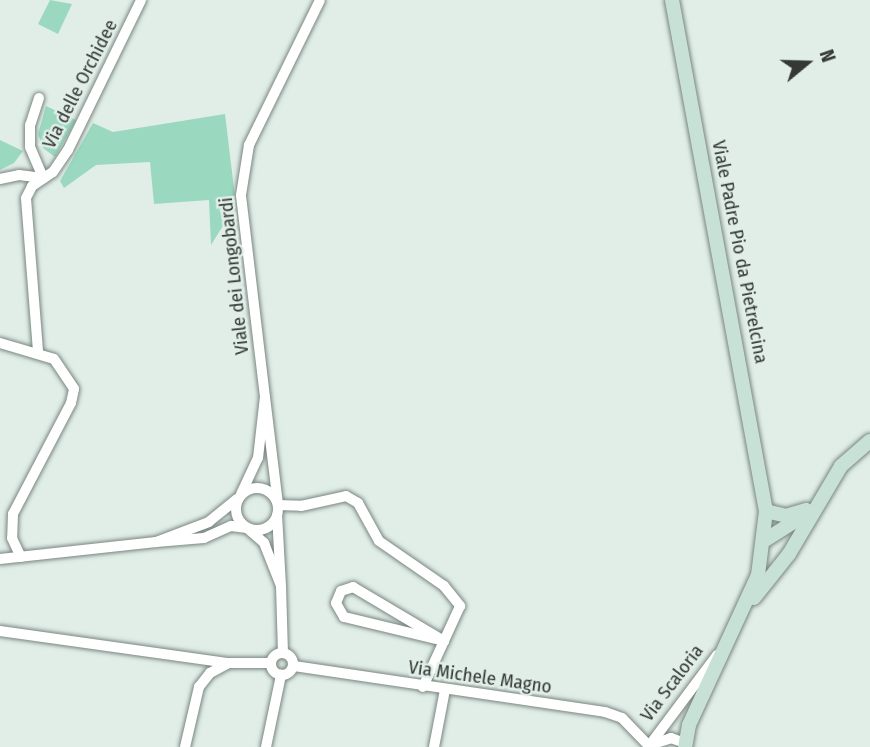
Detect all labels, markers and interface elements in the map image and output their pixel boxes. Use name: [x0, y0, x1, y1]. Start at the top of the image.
street label: Via delle Orchidee: [38, 16, 122, 152]
north arrow: [772, 28, 842, 98]
text: N: [815, 47, 840, 65]
street label: Viale Padre Pio da Pietrelcina: [707, 138, 773, 366]
street label: Viale dei Longobardi: [214, 196, 254, 356]
street label: Via Scaloria: [636, 640, 708, 726]
street label: Via Michele Magno: [407, 656, 553, 698]

